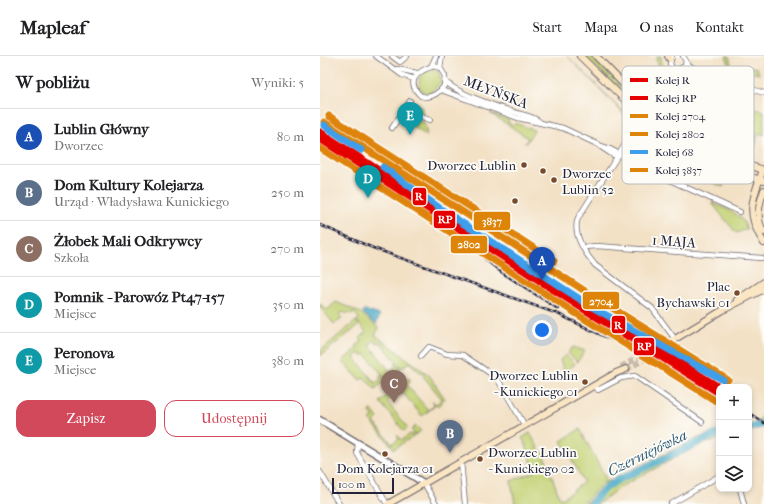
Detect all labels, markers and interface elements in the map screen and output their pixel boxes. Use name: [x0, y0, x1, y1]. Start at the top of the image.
text: Mapleaf: [20, 17, 86, 39]
text: Start: [532, 19, 562, 36]
text: Mapa: [584, 19, 617, 36]
text: O nas: [639, 19, 673, 36]
text: Kontakt: [695, 19, 744, 36]
legend: [622, 66, 754, 184]
text: W pobliżu: [16, 72, 90, 92]
street label: MŁYŃSKA: [461, 72, 531, 113]
text: Kolej R: [655, 74, 691, 87]
text: Wyniki: 5: [251, 75, 304, 90]
text: Kolej RP: [655, 92, 697, 105]
pin: E: [397, 102, 423, 135]
text: Kolej 2704: [655, 110, 706, 123]
text: Lublin Główny: [54, 120, 149, 138]
text: Kolej 2802: [655, 128, 705, 141]
text: A: [25, 129, 33, 144]
text: 80 m: [277, 129, 304, 144]
text: Dworzec: [54, 138, 103, 153]
text: Kolej 68: [655, 146, 693, 159]
place label: Dworzec Lublin: [427, 158, 516, 173]
marker: Dworzec Lublin: [519, 160, 529, 170]
text: Kolej 3837: [655, 164, 702, 177]
pin: D: [355, 165, 381, 198]
unlabelled marker: [538, 166, 548, 176]
place label: Dworzec Lublin 52: [562, 166, 614, 197]
marker: Dworzec Lublin 52: [549, 175, 559, 185]
text: Dom Kultury Kolejarza: [54, 176, 204, 194]
text: B: [25, 185, 33, 200]
text: 250 m: [271, 185, 304, 200]
line badge: R: [412, 187, 427, 206]
text: R: [415, 190, 424, 203]
text: Urząd · Władysława Kunickiego: [54, 194, 229, 209]
unlabelled marker: [510, 196, 520, 206]
line badge: RP: [433, 210, 456, 229]
line badge: 3837: [473, 211, 511, 231]
text: RP: [438, 213, 453, 226]
text: 3837: [482, 215, 503, 228]
street label: 1 MAJA: [652, 231, 697, 252]
text: Żłobek Mali Odkrywcy: [54, 232, 202, 250]
line badge: 2802: [450, 235, 488, 254]
text: 2802: [458, 238, 481, 251]
text: C: [25, 241, 33, 256]
text: 270 m: [270, 241, 304, 256]
pin: A: [529, 247, 555, 280]
text: Szkoła: [54, 250, 89, 265]
place label: Plac Bychawski 01: [657, 279, 730, 310]
text: Pomnik - Parowóz Pt47-157: [54, 288, 225, 306]
marker: Plac Bychawski 01: [732, 288, 742, 298]
line badge: 2704: [582, 291, 620, 310]
text: 2704: [589, 295, 613, 308]
text: D: [24, 297, 34, 312]
text: 350 m: [272, 297, 304, 312]
text: Miejsce: [54, 306, 96, 321]
line badge: R: [611, 315, 626, 334]
text: R: [614, 319, 623, 332]
your location: [532, 320, 552, 340]
line badge: RP: [633, 337, 655, 356]
text: RP: [637, 340, 652, 353]
text: Peronova: [54, 344, 114, 362]
text: E: [25, 353, 33, 368]
text: 380 m: [271, 353, 304, 368]
text: Miejsce: [54, 362, 96, 377]
place label: Dworzec Lublin - Kunickiego 01: [489, 368, 578, 399]
pin: C: [381, 370, 407, 403]
marker: Dworzec Lublin - Kunickiego 01: [580, 377, 590, 387]
map controls: [716, 384, 752, 492]
button: +: [716, 384, 752, 420]
button: Zapisz: [16, 400, 156, 437]
button: Udostępnij: [164, 400, 304, 437]
pin: B: [437, 420, 463, 453]
button: −: [716, 420, 752, 456]
water label: Czerniejówka: [604, 426, 690, 480]
place label: Dworzec Lublin - Kunickiego 02: [488, 445, 577, 476]
marker: Dom Kolejarza 01: [380, 449, 390, 459]
marker: Dworzec Lublin - Kunickiego 02: [475, 454, 485, 464]
button: layers: [716, 456, 752, 492]
place label: Dom Kolejarza 01: [337, 461, 433, 476]
scale bar: [332, 476, 394, 495]
text: 100 m: [338, 478, 366, 491]

